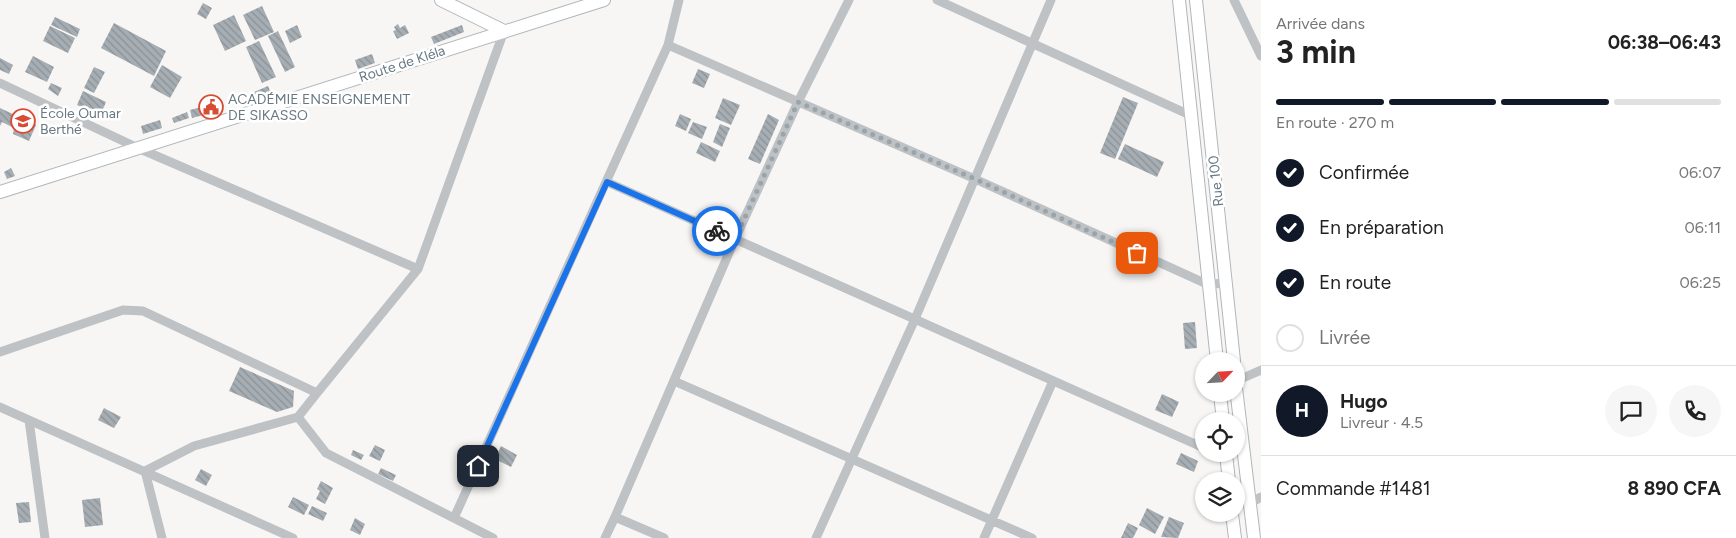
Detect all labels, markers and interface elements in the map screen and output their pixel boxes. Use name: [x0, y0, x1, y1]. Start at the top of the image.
text: Arrivée dans: [1276, 14, 1365, 33]
text: 06:38–06:43: [1608, 31, 1721, 54]
text: 3 min: [1276, 33, 1356, 71]
street label: Route de Kléla: [357, 42, 447, 86]
place label: ACADÉMIE ENSEIGNEMENT DE SIKASSO: [228, 91, 411, 124]
public building icon: ACADÉMIE ENSEIGNEMENT DE SIKASSO: [198, 94, 224, 120]
place label: École Oumar Berthé: [40, 105, 121, 138]
school or university icon: École Oumar Berthé: [10, 108, 36, 134]
text: En route · 270 m: [1276, 113, 1394, 132]
street label: Rue 100: [1205, 155, 1227, 207]
icon: check: [1276, 159, 1304, 187]
text: Confirmée: [1319, 161, 1409, 184]
text: 06:07: [1679, 163, 1721, 182]
courier: [692, 206, 742, 256]
icon: check: [1276, 214, 1304, 242]
text: En préparation: [1319, 216, 1444, 239]
icon: bike: [703, 217, 731, 245]
text: 06:11: [1684, 218, 1721, 237]
pin: [1116, 232, 1158, 274]
icon: bag: [1123, 239, 1151, 267]
icon: check: [1276, 269, 1304, 297]
text: En route: [1319, 271, 1391, 294]
text: 06:25: [1679, 273, 1721, 292]
text: Livrée: [1319, 326, 1370, 349]
north arrow: [1195, 352, 1245, 402]
map controls: [1195, 352, 1245, 522]
button: chat: [1605, 385, 1657, 437]
button: phone: [1669, 385, 1721, 437]
text: Hugo: [1340, 390, 1388, 413]
text: H: [1295, 399, 1309, 422]
button: locate: [1195, 412, 1245, 462]
text: Livreur · 4.5: [1340, 413, 1423, 432]
pin: [457, 445, 499, 487]
icon: home: [464, 452, 492, 480]
button: layers: [1195, 472, 1245, 522]
text: Commande #1481: [1276, 477, 1431, 500]
text: 8 890 CFA: [1628, 477, 1721, 500]

